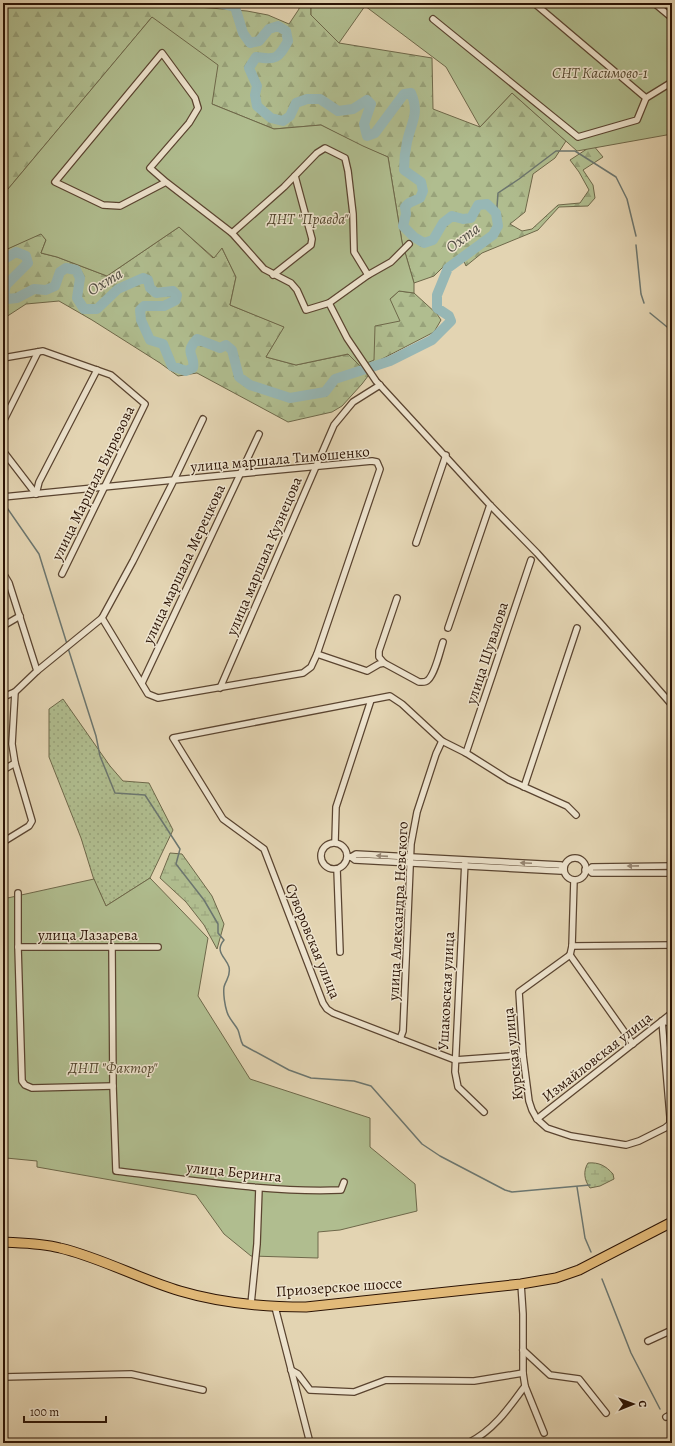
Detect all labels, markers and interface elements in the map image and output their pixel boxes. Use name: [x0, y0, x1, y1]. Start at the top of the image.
park label: СНТ Касимово-1: [552, 63, 648, 83]
park label: ДНТ "Правда": [267, 209, 349, 229]
water label: Охта: [441, 218, 485, 258]
water label: Охта: [83, 263, 127, 301]
street label: улица Маршала Бирюзова: [46, 402, 139, 565]
street label: улица маршала Тимошенко: [189, 441, 370, 477]
street label: улица маршала Кузнецова: [221, 474, 307, 639]
street label: улица маршала Мерецкова: [138, 481, 230, 648]
street label: улица Шувалова: [461, 599, 513, 708]
street label: улица Александра Невского: [383, 821, 413, 1002]
one-way arrow: [376, 852, 388, 859]
one-way arrow: [520, 860, 532, 867]
one-way arrow: [626, 863, 639, 869]
street label: Суворовская улица: [281, 880, 345, 1002]
street label: улица Лазарева: [37, 925, 138, 945]
street label: Ушаковская улица: [433, 931, 459, 1051]
street label: Курская улица: [498, 1007, 528, 1101]
street label: Измайловская улица: [538, 1007, 656, 1106]
park label: ДНП "Фактор": [68, 1058, 158, 1078]
street label: улица Беринга: [184, 1157, 283, 1187]
street label: Приозерское шоссе: [275, 1273, 403, 1301]
north arrow: [613, 1384, 653, 1424]
scale bar: [24, 1398, 106, 1424]
text: С: [635, 1400, 650, 1408]
text: 100 m: [30, 1404, 59, 1420]

